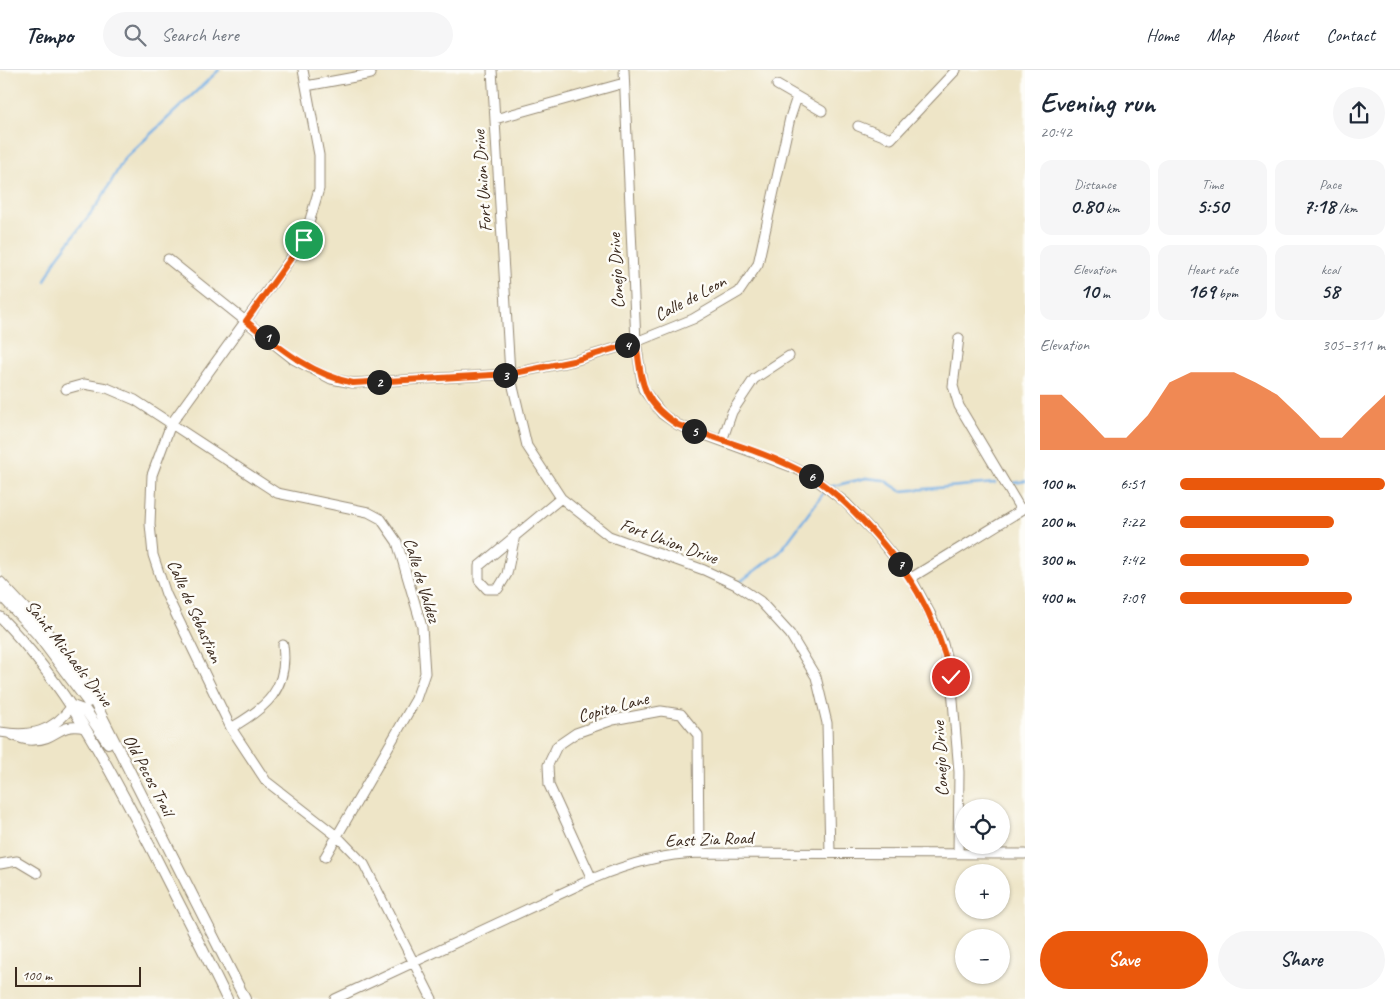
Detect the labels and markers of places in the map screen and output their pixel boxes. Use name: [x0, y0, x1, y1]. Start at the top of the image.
pin: [283, 219, 325, 261]
pin: 1: [254, 324, 280, 350]
pin: 4: [614, 332, 640, 358]
pin: 3: [492, 362, 518, 388]
pin: 2: [366, 370, 392, 394]
pin: 5: [682, 418, 706, 444]
pin: 6: [798, 464, 824, 488]
pin: 7: [888, 552, 912, 576]
pin: [930, 656, 972, 698]

